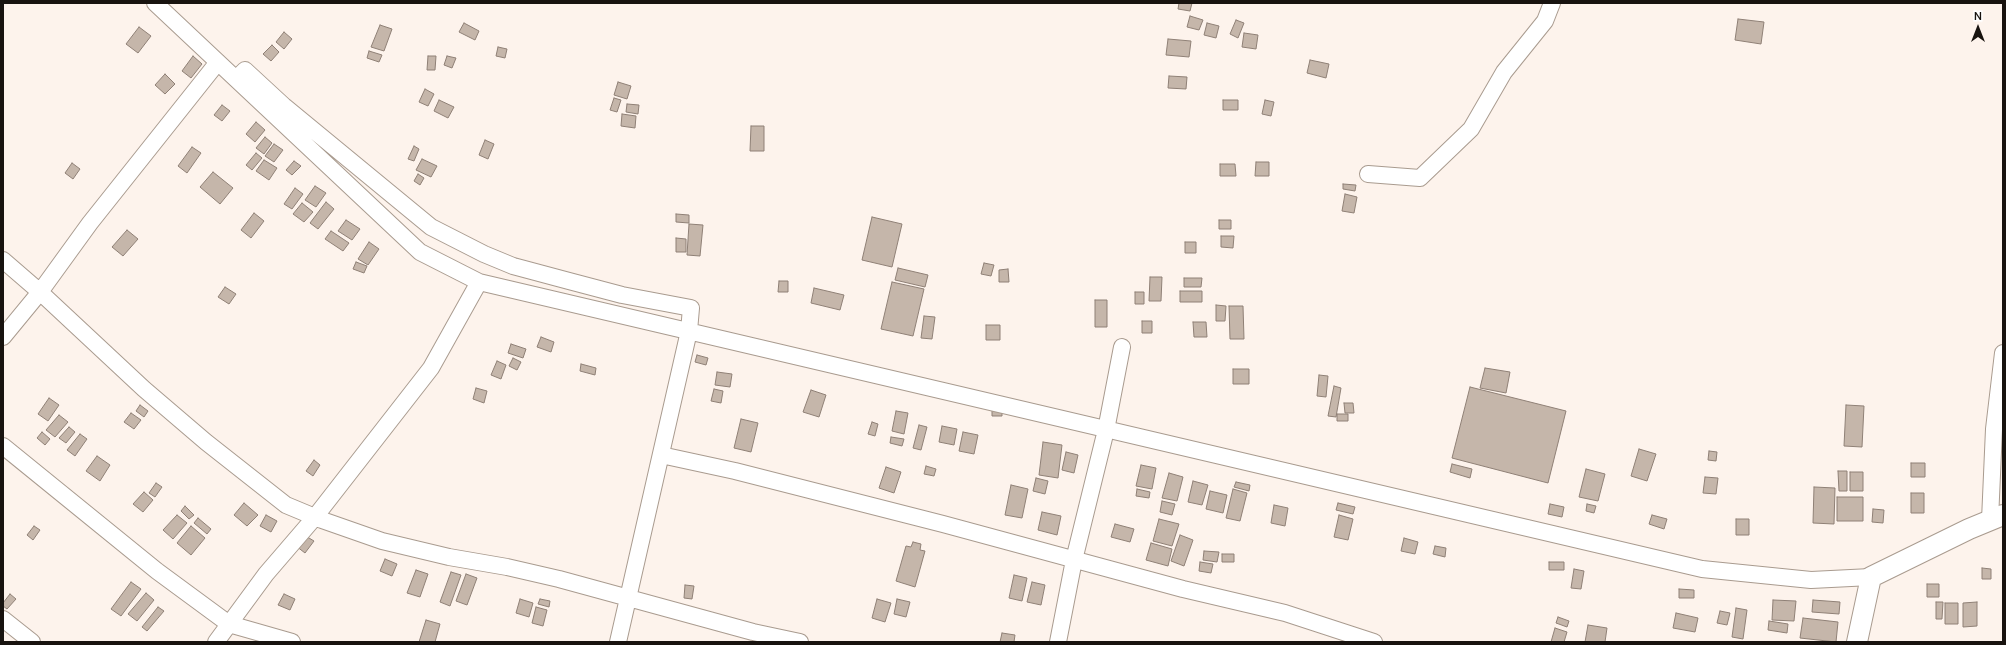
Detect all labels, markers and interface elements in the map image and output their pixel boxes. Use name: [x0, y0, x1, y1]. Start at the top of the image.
north arrow: [1958, 8, 1998, 48]
text: N: [1974, 8, 1982, 23]

